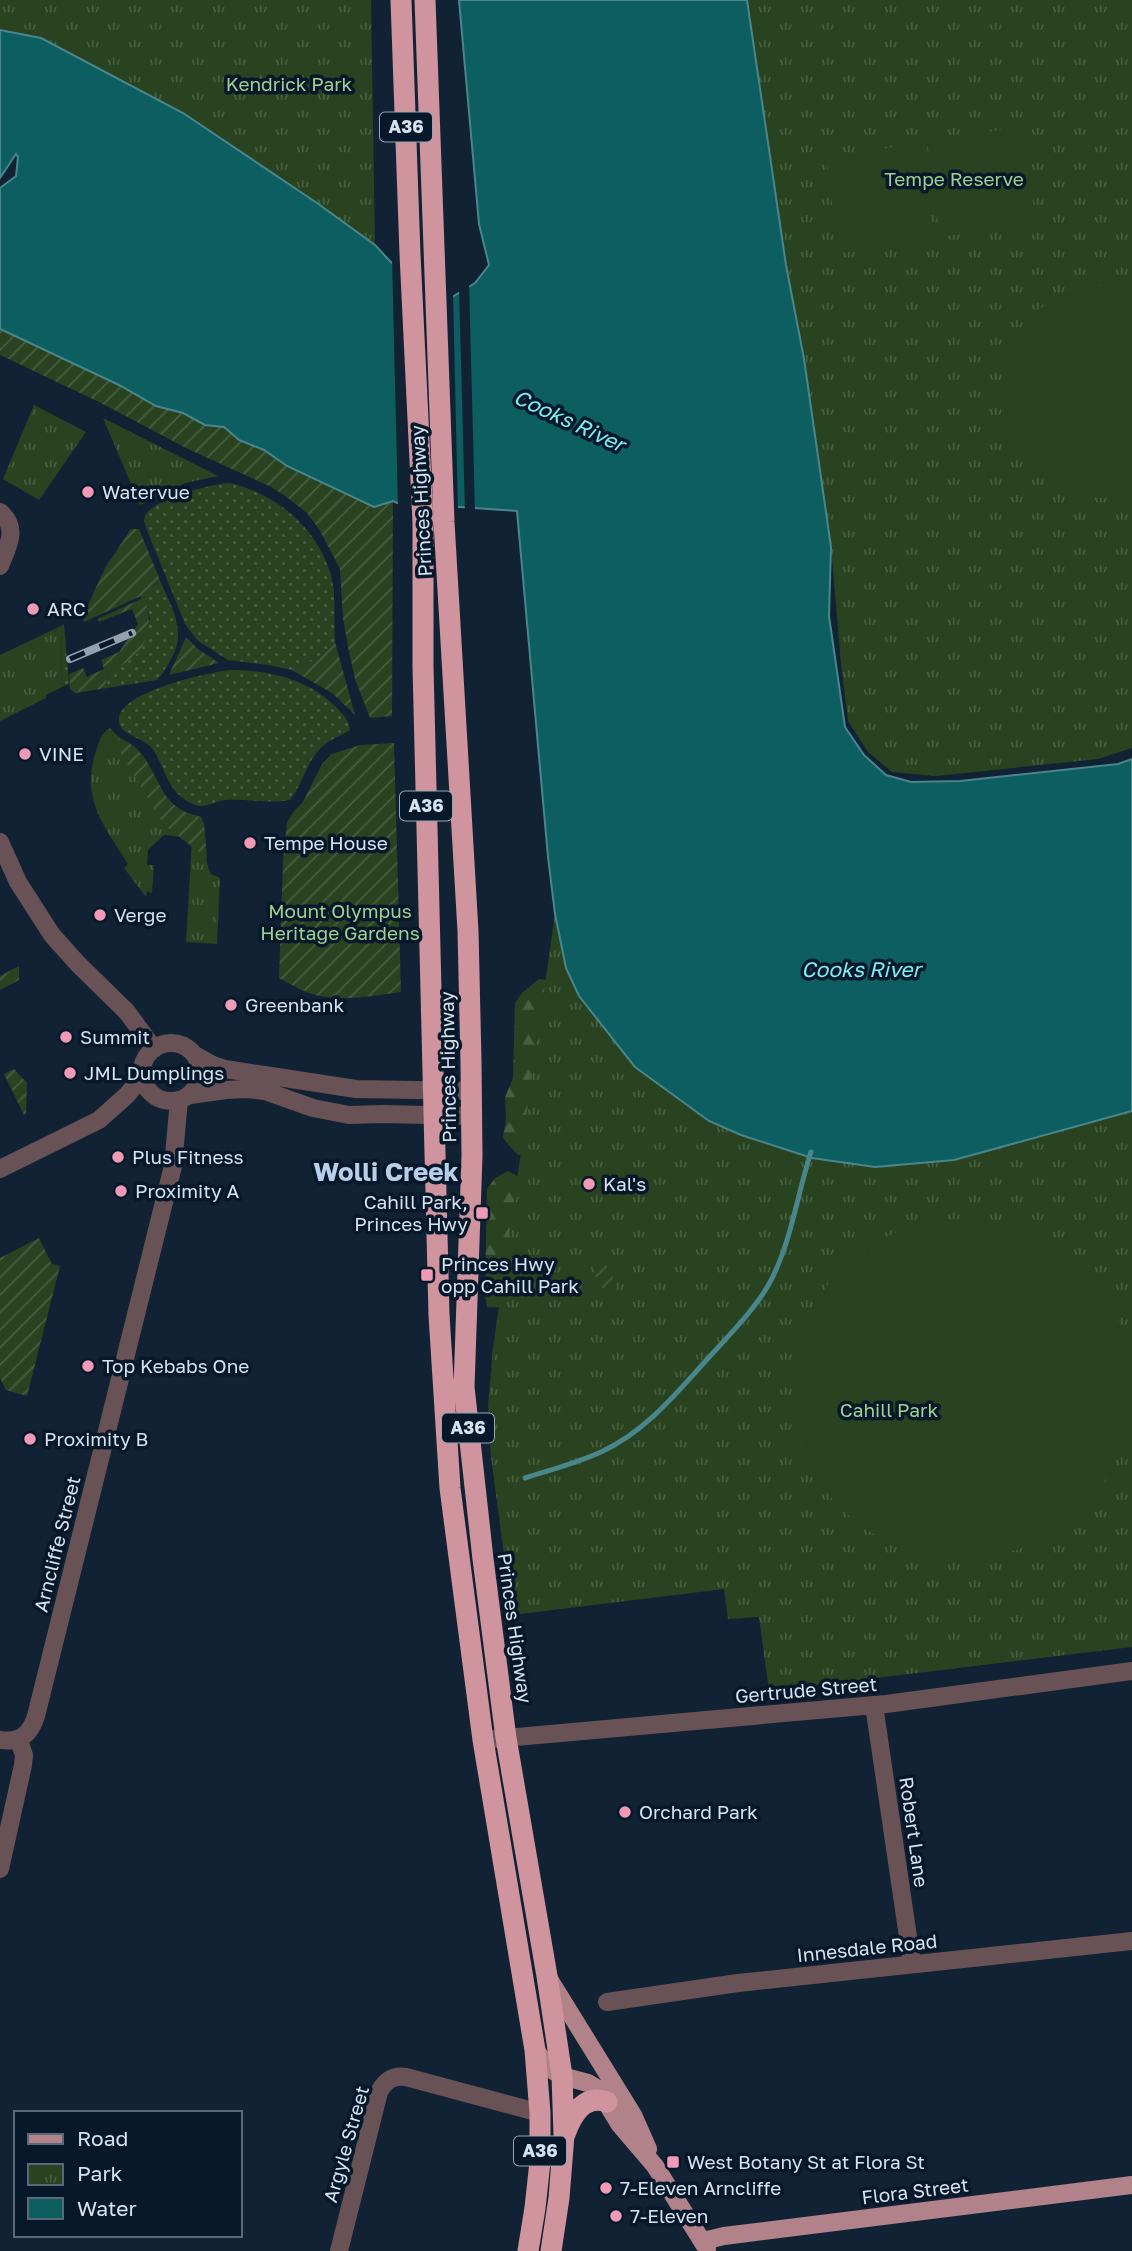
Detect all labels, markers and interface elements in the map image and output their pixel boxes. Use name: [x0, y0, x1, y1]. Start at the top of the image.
park label: Kendrick Park: [226, 72, 353, 95]
road number: A36: [380, 112, 432, 142]
park label: Tempe Reserve: [884, 167, 1024, 190]
water label: Cooks River: [510, 383, 632, 458]
street label: Princes Highway: [405, 424, 436, 577]
place label: Watervue: [102, 480, 190, 503]
marker: Watervue: [80, 484, 96, 500]
place label: ARC: [47, 597, 86, 620]
marker: ARC: [25, 601, 41, 617]
place label: VINE: [39, 742, 84, 765]
marker: VINE: [17, 746, 33, 762]
road number: A36: [400, 792, 452, 820]
place label: Tempe House: [264, 831, 388, 854]
marker: Tempe House: [242, 835, 258, 851]
park label: Mount Olympus Heritage Gardens: [260, 899, 420, 944]
place label: Verge: [114, 903, 167, 926]
marker: Verge: [92, 907, 108, 923]
water label: Cooks River: [801, 956, 923, 982]
street label: Princes Highway: [435, 991, 460, 1143]
place label: Greenbank: [245, 993, 344, 1016]
marker: Greenbank: [223, 997, 239, 1013]
place label: Summit: [80, 1025, 150, 1048]
marker: Summit: [58, 1029, 74, 1045]
place label: JML Dumplings: [84, 1061, 224, 1084]
marker: JML Dumplings: [62, 1065, 78, 1081]
place label: Plus Fitness: [132, 1145, 244, 1168]
marker: Plus Fitness: [110, 1149, 126, 1165]
district label: Wolli Creek: [313, 1156, 459, 1187]
place label: Kal's: [603, 1172, 646, 1195]
marker: Kal's: [581, 1176, 597, 1192]
place label: Proximity A: [135, 1179, 240, 1202]
marker: Proximity A: [113, 1183, 129, 1199]
place label: Cahill Park, Princes Hwy: [354, 1190, 468, 1235]
marker: Cahill Park, Princes Hwy: [474, 1205, 490, 1221]
place label: Princes Hwy opp Cahill Park: [441, 1252, 579, 1297]
marker: Princes Hwy opp Cahill Park: [419, 1267, 435, 1283]
place label: Top Kebabs One: [102, 1354, 249, 1377]
marker: Top Kebabs One: [80, 1358, 96, 1374]
park label: Cahill Park: [840, 1398, 939, 1421]
road number: A36: [442, 1414, 494, 1442]
place label: Proximity B: [44, 1427, 148, 1450]
marker: Proximity B: [22, 1431, 38, 1447]
street label: Arncliffe Street: [29, 1474, 85, 1614]
street label: Princes Highway: [494, 1551, 537, 1705]
street label: Gertrude Street: [734, 1672, 878, 1707]
street label: Robert Lane: [895, 1775, 934, 1889]
place label: Orchard Park: [639, 1800, 758, 1823]
marker: Orchard Park: [617, 1804, 633, 1820]
street label: Innesdale Road: [796, 1929, 938, 1966]
street label: Argyle Street: [318, 2083, 373, 2205]
legend: [14, 2111, 242, 2237]
text: Road: [77, 2125, 128, 2151]
road number: A36: [514, 2136, 566, 2166]
place label: West Botany St at Flora St: [687, 2150, 925, 2173]
marker: West Botany St at Flora St: [665, 2154, 681, 2170]
text: Park: [77, 2160, 123, 2186]
street label: Flora Street: [860, 2173, 970, 2208]
place label: 7-Eleven Arncliffe: [620, 2176, 781, 2199]
marker: 7-Eleven Arncliffe: [598, 2180, 614, 2196]
text: Water: [77, 2195, 137, 2221]
place label: 7-Eleven: [630, 2204, 708, 2227]
marker: 7-Eleven: [608, 2208, 624, 2224]

